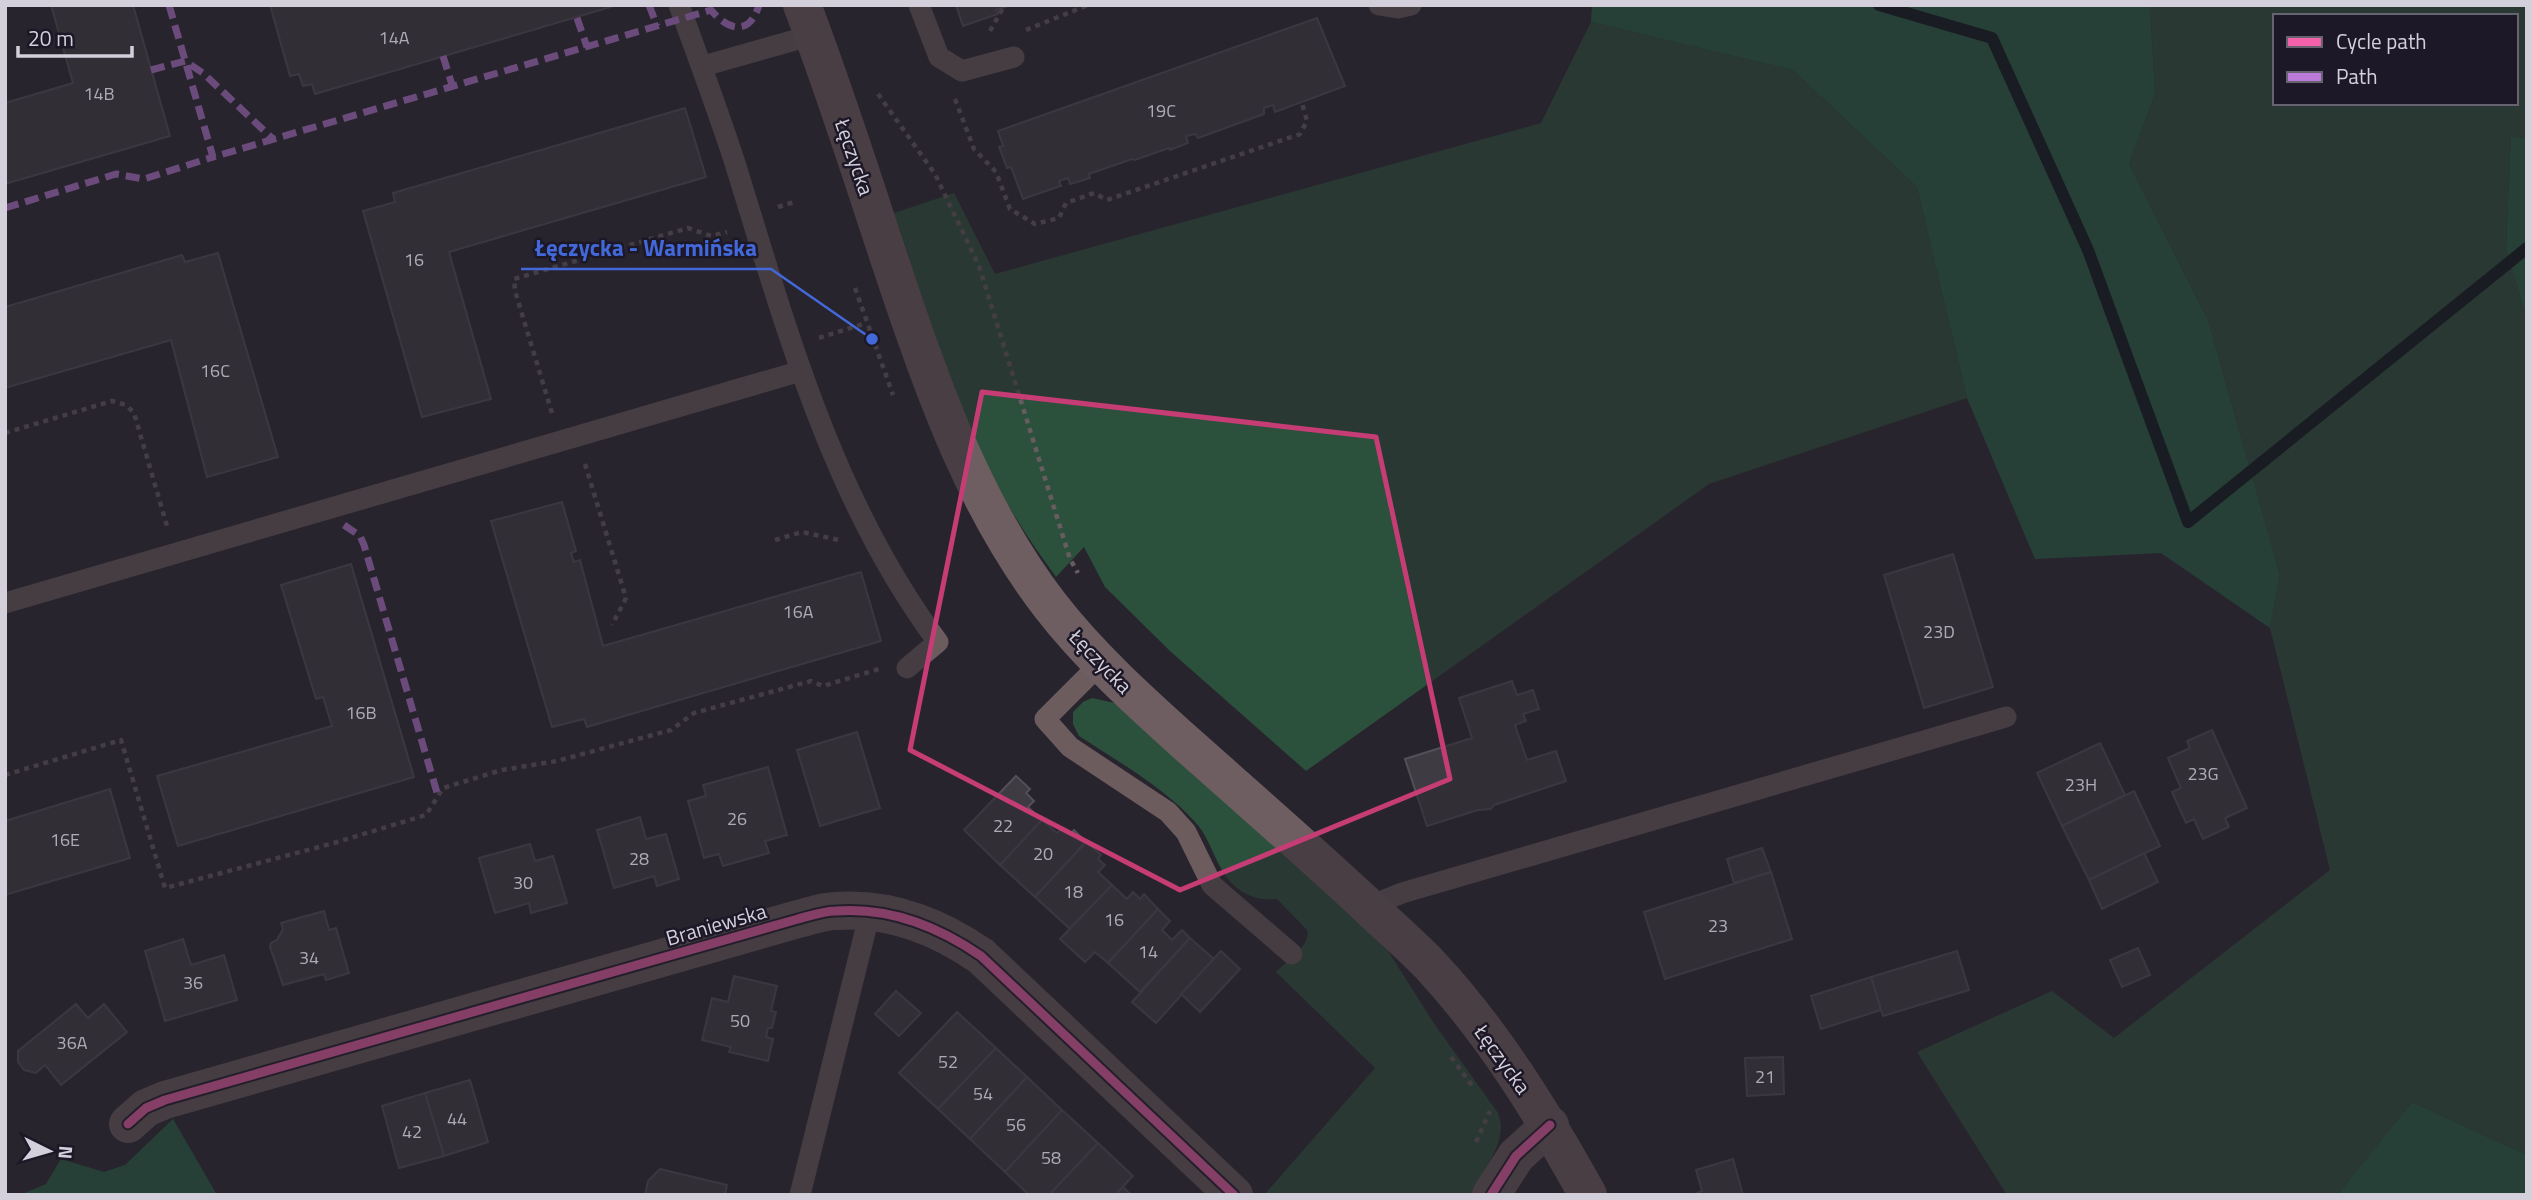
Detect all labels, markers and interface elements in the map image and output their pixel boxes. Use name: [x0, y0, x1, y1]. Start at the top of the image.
scale bar: [18, 14, 131, 58]
legend: [2273, 14, 2518, 105]
text: 20 m: [28, 22, 74, 54]
house number: 14A: [379, 24, 410, 51]
text: Cycle path: [2336, 25, 2427, 57]
text: Path: [2336, 60, 2378, 92]
house number: 14B: [83, 80, 115, 107]
house number: 19C: [1146, 97, 1176, 124]
street label: Łęczycka: [827, 113, 883, 200]
callout: Łęczycka - Warmińska: [521, 225, 771, 269]
text: Łęczycka - Warmińska: [534, 230, 757, 265]
house number: 16: [404, 246, 424, 273]
house number: 16C: [200, 357, 230, 384]
house number: 16A: [783, 598, 814, 625]
house number: 23D: [1923, 618, 1955, 645]
street label: Łęczycka: [1061, 621, 1140, 701]
house number: 16B: [345, 699, 377, 726]
house number: 23G: [2187, 760, 2219, 787]
house number: 23H: [2065, 771, 2097, 798]
house number: 26: [727, 805, 747, 832]
house number: 22: [993, 812, 1013, 839]
house number: 16E: [50, 826, 80, 853]
house number: 20: [1033, 840, 1053, 867]
house number: 28: [629, 845, 649, 872]
house number: 30: [513, 869, 533, 896]
house number: 18: [1063, 878, 1083, 905]
street label: Braniewska: [662, 894, 771, 954]
house number: 16: [1104, 906, 1124, 933]
house number: 23: [1708, 912, 1728, 939]
house number: 14: [1138, 938, 1158, 965]
house number: 34: [299, 944, 319, 971]
house number: 36: [183, 969, 203, 996]
house number: 50: [730, 1007, 750, 1034]
street label: Łęczycka: [1466, 1017, 1539, 1101]
house number: 36A: [57, 1029, 88, 1056]
house number: 52: [938, 1048, 958, 1075]
house number: 21: [1755, 1063, 1775, 1090]
house number: 54: [973, 1080, 993, 1107]
house number: 44: [447, 1105, 467, 1132]
house number: 56: [1006, 1111, 1026, 1138]
north arrow: [14, 1116, 84, 1186]
house number: 42: [402, 1118, 422, 1145]
house number: 58: [1041, 1144, 1061, 1171]
text: N: [51, 1145, 81, 1160]

